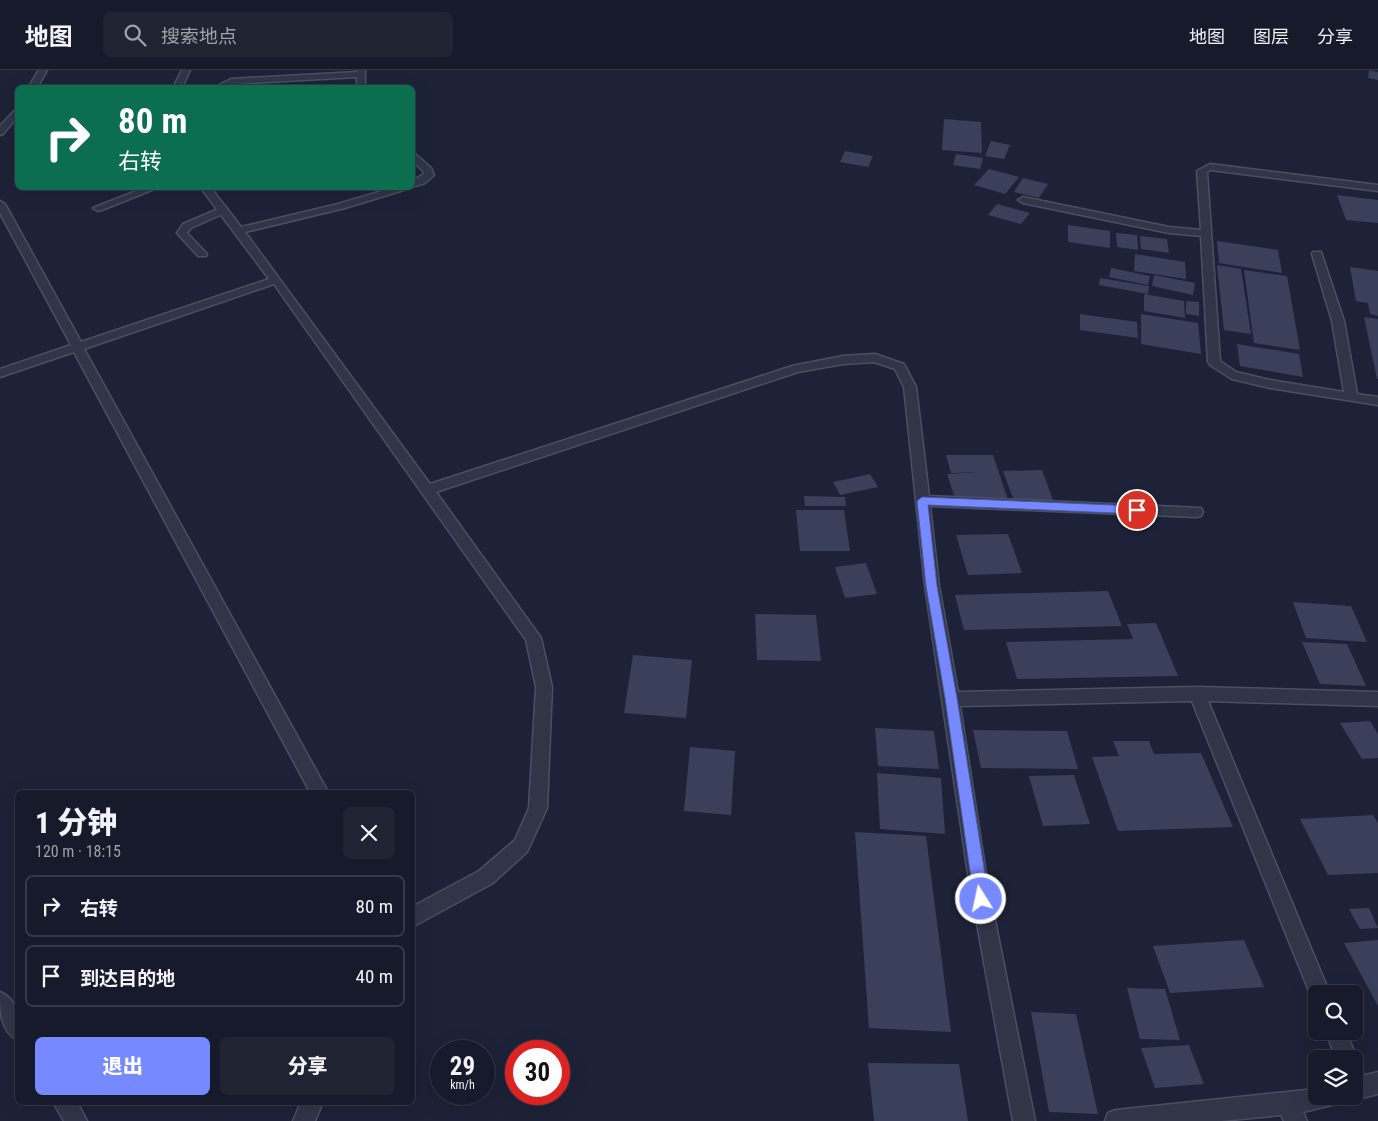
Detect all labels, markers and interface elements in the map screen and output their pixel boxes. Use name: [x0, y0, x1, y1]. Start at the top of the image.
search box: [103, 12, 453, 57]
icon: search: [121, 21, 149, 49]
text: 地图: [25, 23, 73, 51]
text: 搜索地点: [161, 25, 237, 48]
text: 地图: [1189, 26, 1225, 47]
text: 图层: [1253, 26, 1289, 47]
text: 分享: [1317, 26, 1353, 47]
text: 80 m: [118, 101, 187, 142]
icon: right: [35, 105, 100, 170]
text: 右转: [118, 149, 162, 174]
pin: [1116, 489, 1158, 531]
icon: arrive: [1123, 496, 1151, 524]
text: 1 分钟: [35, 805, 117, 840]
button: close: [343, 807, 395, 859]
text: 120 m · 18:15: [35, 842, 121, 861]
position arrow: [954, 872, 1006, 924]
icon: right: [37, 892, 65, 920]
text: 80 m: [356, 895, 393, 918]
text: 右转: [80, 897, 118, 920]
icon: arrive: [37, 962, 65, 990]
text: 40 m: [356, 965, 393, 988]
text: 到达目的地: [80, 967, 175, 990]
map controls: [1308, 985, 1363, 1105]
button: search: [1308, 985, 1363, 1040]
button: 退出: [35, 1037, 210, 1095]
button: 分享: [220, 1037, 395, 1095]
speed limit sign: 30: [505, 1040, 570, 1105]
button: layers: [1308, 1050, 1363, 1105]
text: 29: [450, 1052, 475, 1081]
text: km/h: [450, 1078, 475, 1092]

